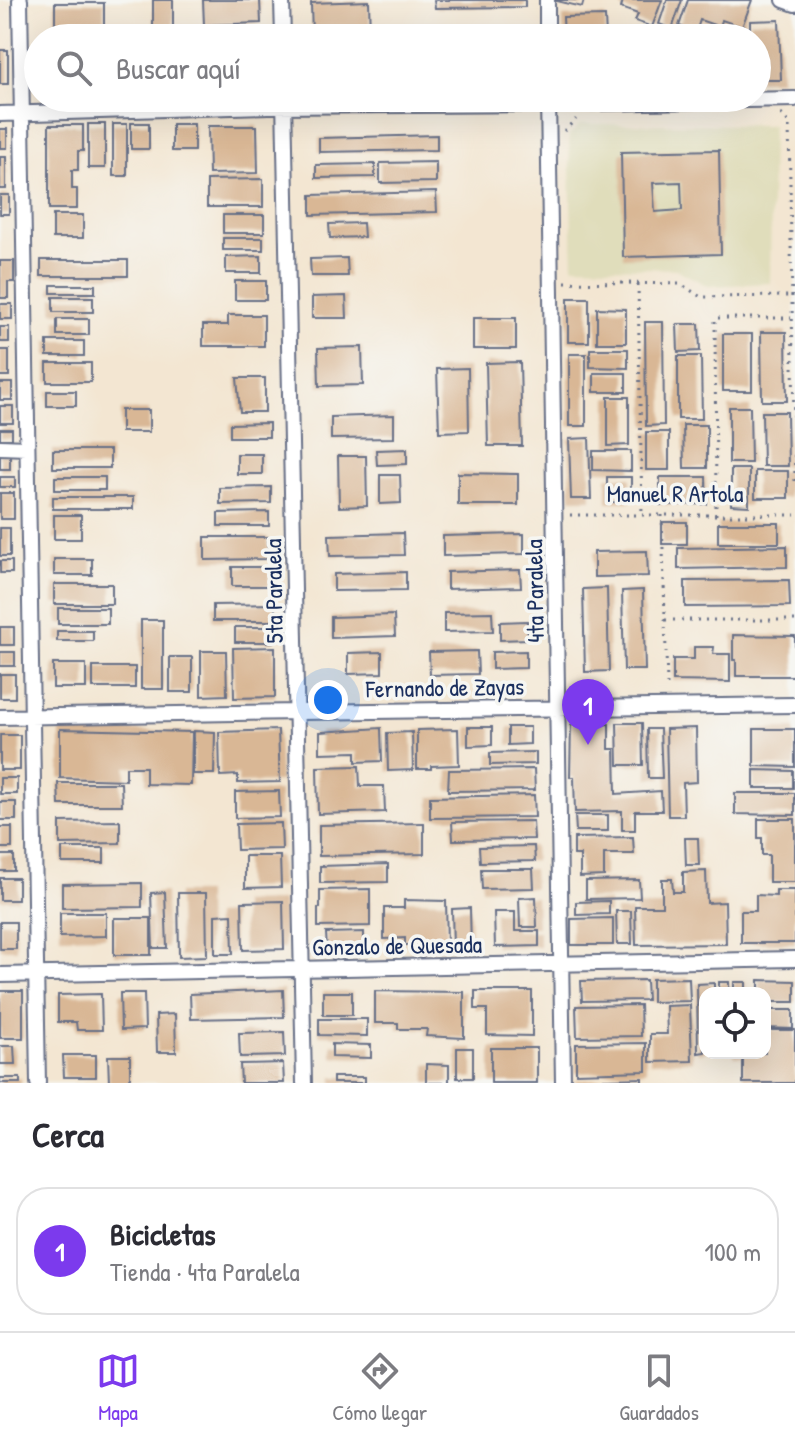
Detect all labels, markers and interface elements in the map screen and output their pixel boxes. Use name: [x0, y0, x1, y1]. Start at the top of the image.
search box: [24, 24, 771, 112]
icon: search: [52, 46, 96, 90]
text: Buscar aquí: [116, 48, 241, 88]
street label: Manuel R Artola: [607, 477, 743, 509]
street label: 5ta Paralela: [256, 538, 290, 644]
street label: 4ta Paralela: [517, 539, 551, 643]
street label: Fernando de Zayas: [365, 670, 524, 704]
pin: 1: [562, 679, 614, 745]
your location: [308, 680, 348, 720]
street label: Gonzalo de Quesada: [312, 928, 482, 962]
map controls: [699, 987, 771, 1059]
button: locate: [699, 987, 771, 1059]
text: Cerca: [32, 1112, 104, 1158]
text: Bicicletas: [110, 1214, 215, 1254]
text: 1: [55, 1234, 65, 1269]
text: 100 m: [705, 1234, 761, 1269]
text: Tienda · 4ta Paralela: [110, 1254, 300, 1289]
tab: Mapa: [96, 1349, 140, 1427]
tab: Cómo llegar: [332, 1349, 427, 1427]
tab: Guardados: [619, 1349, 699, 1427]

